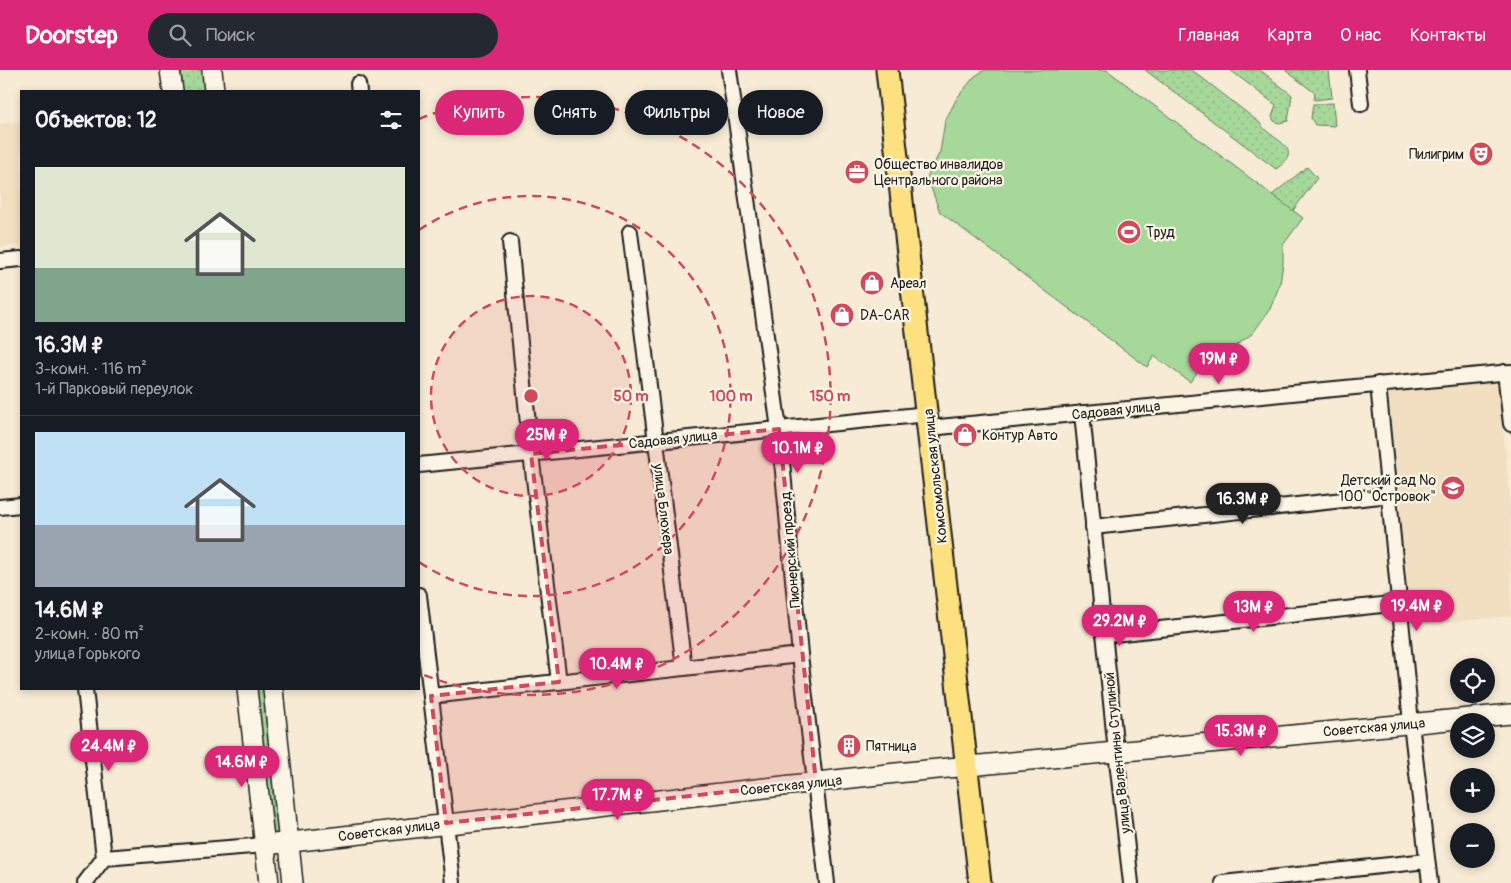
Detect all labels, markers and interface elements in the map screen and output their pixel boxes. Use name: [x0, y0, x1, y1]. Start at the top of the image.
search box: [148, 13, 498, 58]
text: Doorstep: [25, 21, 118, 50]
icon: search: [166, 21, 194, 49]
text: Поиск: [206, 23, 255, 47]
text: Главная: [1178, 24, 1239, 47]
text: Карта: [1267, 24, 1312, 47]
text: О нас: [1340, 24, 1382, 47]
text: Контакты: [1410, 24, 1486, 47]
chip: Купить: [435, 90, 524, 135]
chip: Снять: [534, 90, 615, 135]
chip: Фильтры: [625, 90, 728, 135]
chip: Новое: [738, 90, 823, 135]
icon: filters: [377, 106, 405, 134]
text: Объектов: 12: [35, 107, 157, 134]
theatre icon: Пилигрим: [1468, 141, 1494, 167]
place label: Пилигрим: [1409, 146, 1464, 163]
place label: Общество инвалидов Центрального района: [874, 156, 1004, 189]
office icon: Общество инвалидов Центрального района: [844, 159, 870, 185]
icon: home: [175, 199, 265, 289]
sports icon: Труд: [1116, 219, 1142, 245]
place label: Труд: [1146, 224, 1175, 241]
shop icon: Ареал: [859, 270, 885, 296]
place label: Ареал: [890, 275, 926, 292]
shop icon: DA-CAR: [829, 302, 855, 328]
place label: DA-CAR: [860, 307, 910, 324]
text: 16.3M ₽: [35, 332, 104, 359]
pin: 19M ₽: [1184, 342, 1254, 385]
text: 19M ₽: [1199, 349, 1239, 369]
text: 3-комн. · 116 m²: [35, 359, 147, 379]
text: 1-й Парковый переулок: [35, 379, 194, 399]
centre of rings: [522, 387, 540, 405]
text: 50 m: [614, 387, 648, 406]
text: 100 m: [710, 387, 752, 406]
text: 150 m: [810, 387, 850, 406]
street label: Садовая улица: [1071, 397, 1161, 424]
street label: Комсомольская улица: [920, 408, 951, 544]
pin: 25M ₽: [512, 418, 582, 461]
shop icon: Контур Авто: [952, 422, 978, 448]
text: 25M ₽: [526, 425, 568, 445]
street label: Садовая улица: [628, 426, 718, 453]
place label: Контур Авто: [982, 427, 1058, 444]
pin: 10.1M ₽: [752, 432, 844, 474]
text: 10.1M ₽: [772, 438, 824, 458]
street label: улица Блюхера: [649, 462, 678, 556]
icon: home: [175, 465, 265, 555]
place label: Детский сад № 100 "Островок": [1339, 472, 1436, 505]
school or university icon: Детский сад № 100 "Островок": [1440, 475, 1466, 501]
pin: 16.3M ₽: [1197, 482, 1289, 525]
text: 16.3M ₽: [1217, 489, 1269, 509]
street label: Пионерский проезд: [777, 491, 804, 609]
pin: 13M ₽: [1219, 590, 1289, 633]
pin: 19.4M ₽: [1371, 590, 1463, 632]
text: 19.4M ₽: [1391, 596, 1443, 616]
text: 14.6M ₽: [35, 597, 105, 624]
text: 13M ₽: [1234, 597, 1274, 617]
pin: 29.2M ₽: [1074, 604, 1166, 647]
text: 29.2M ₽: [1093, 611, 1147, 631]
text: 2-комн. · 80 m²: [35, 624, 144, 644]
text: улица Горького: [35, 644, 140, 664]
pin: 10.4M ₽: [571, 648, 663, 690]
text: 10.4M ₽: [590, 654, 644, 674]
map controls: [1450, 658, 1495, 868]
button: locate: [1450, 658, 1495, 703]
street label: улица Валентины Ступиной: [1101, 671, 1135, 835]
button: layers: [1450, 713, 1495, 758]
pin: 15.3M ₽: [1195, 714, 1287, 757]
street label: Советская улица: [1322, 715, 1426, 740]
text: 15.3M ₽: [1215, 721, 1267, 741]
pin: 24.4M ₽: [63, 730, 155, 772]
building icon: Пятница: [836, 733, 862, 759]
text: 24.4M ₽: [81, 736, 137, 756]
place label: Пятница: [866, 738, 917, 755]
pin: 14.6M ₽: [196, 746, 288, 788]
text: 14.6M ₽: [216, 752, 268, 772]
button: +: [1450, 768, 1495, 813]
street label: Советская улица: [739, 772, 843, 799]
pin: 17.7M ₽: [572, 778, 664, 821]
text: 17.7M ₽: [592, 785, 644, 805]
street label: Советская улица: [337, 816, 441, 845]
button: −: [1450, 823, 1495, 868]

